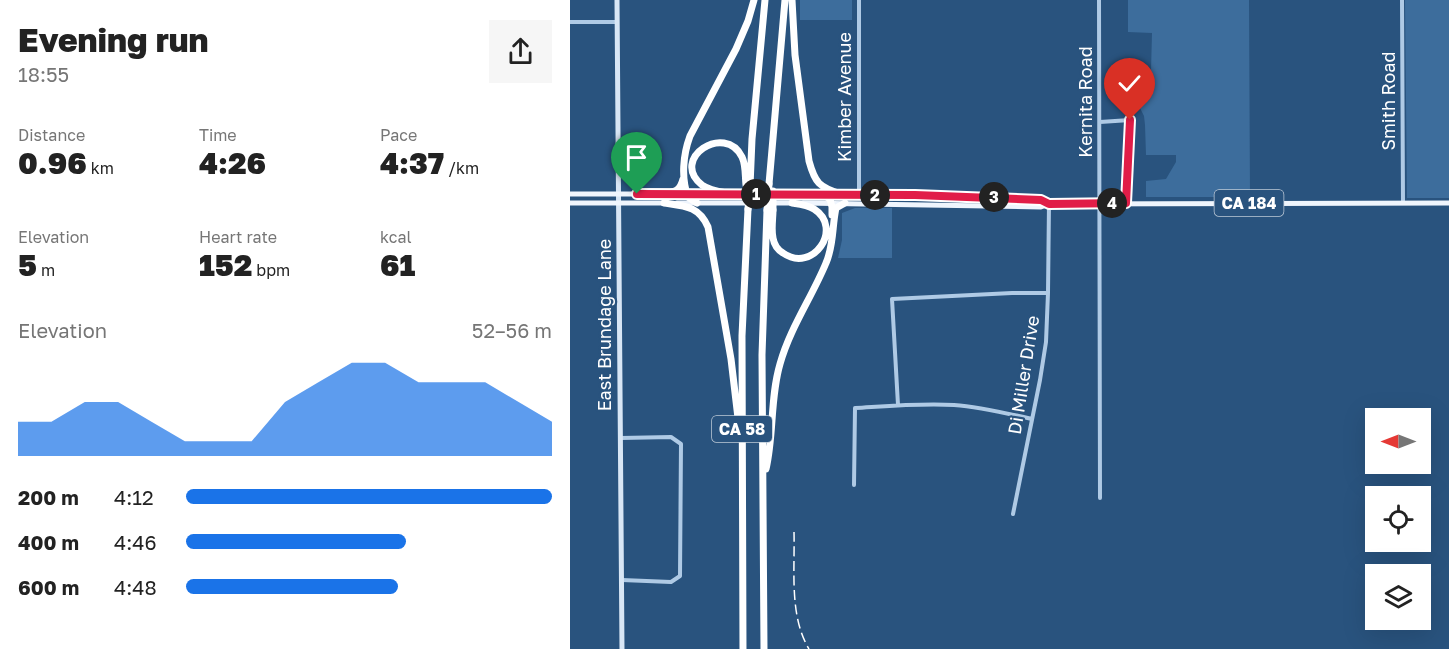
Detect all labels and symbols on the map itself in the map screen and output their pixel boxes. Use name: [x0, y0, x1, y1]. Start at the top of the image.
street label: Kimber Avenue: [833, 32, 855, 162]
street label: Kernita Road: [1074, 46, 1096, 158]
street label: Smith Road: [1377, 51, 1399, 151]
pin: [1104, 58, 1155, 120]
pin: [611, 132, 662, 194]
pin: 1: [741, 179, 771, 209]
pin: 2: [860, 180, 890, 210]
pin: 3: [979, 182, 1009, 212]
pin: 4: [1097, 188, 1127, 218]
road number: CA 184: [1214, 190, 1284, 216]
street label: East Brundage Lane: [593, 239, 615, 411]
street label: Di Miller Drive: [1003, 314, 1043, 436]
north arrow: [1365, 408, 1431, 474]
road number: CA 58: [712, 416, 772, 442]

